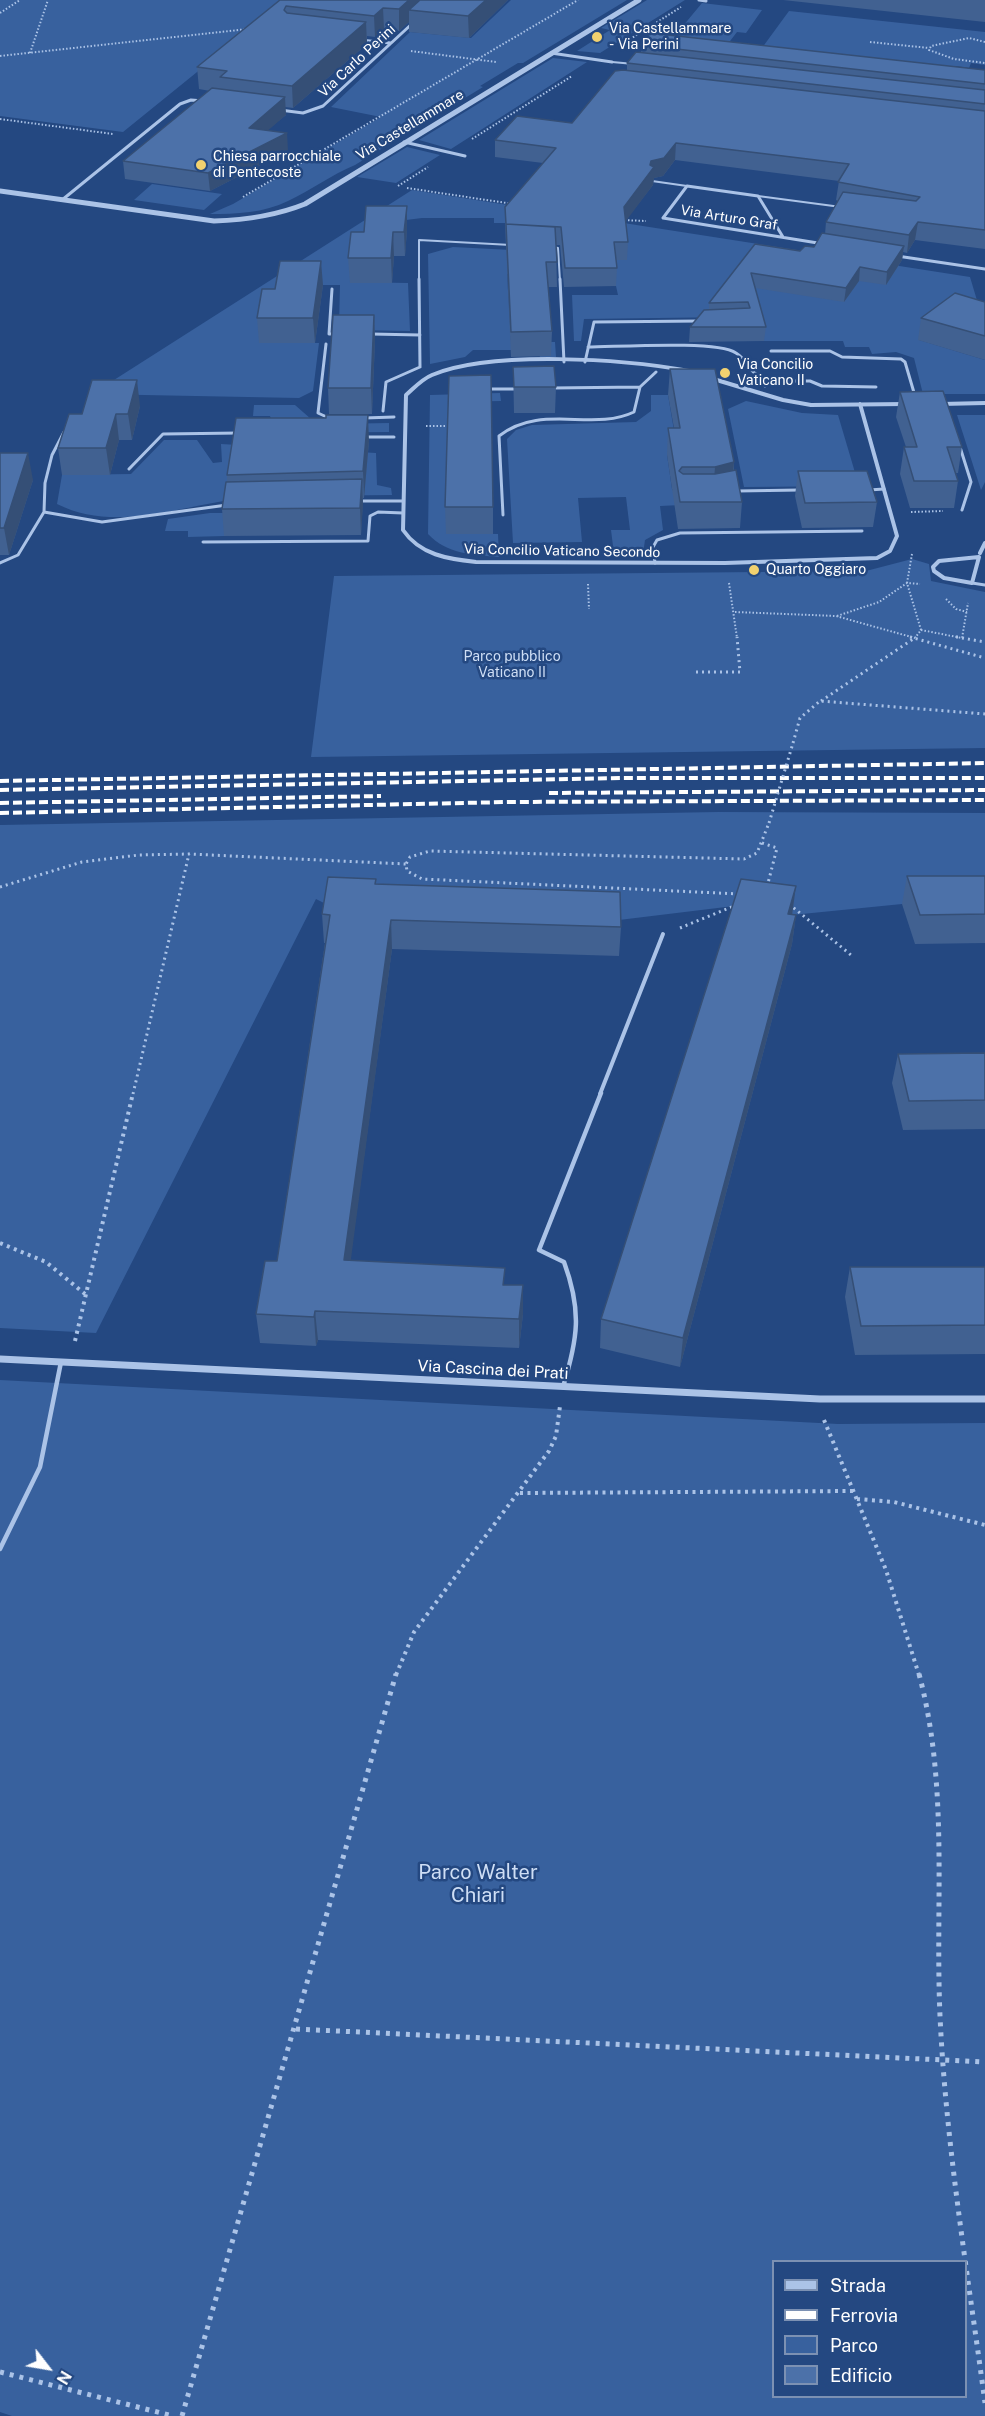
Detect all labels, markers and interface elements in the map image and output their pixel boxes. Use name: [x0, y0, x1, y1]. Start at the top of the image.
street label: Via Carlo Perini: [315, 21, 399, 101]
place label: Via Castellammare - Via Perini: [609, 21, 732, 54]
marker: Via Castellammare - Via Perini: [590, 30, 604, 44]
street label: Via Castellammare: [353, 86, 467, 164]
place label: Chiesa parrocchiale di Pentecoste: [213, 149, 341, 182]
marker: Chiesa parrocchiale di Pentecoste: [194, 158, 208, 172]
street label: Via Arturo Graf: [679, 202, 779, 234]
place label: Via Concilio Vaticano II: [737, 357, 813, 390]
marker: Via Concilio Vaticano II: [718, 366, 732, 380]
street label: Via Concilio Vaticano Secondo: [464, 541, 660, 561]
place label: Quarto Oggiaro: [766, 562, 866, 578]
marker: Quarto Oggiaro: [747, 563, 761, 577]
park label: Parco pubblico Vaticano II: [463, 649, 561, 682]
street label: Via Cascina dei Prati: [417, 1356, 569, 1384]
park label: Parco Walter Chiari: [418, 1861, 538, 1908]
legend: [772, 2260, 967, 2398]
text: Strada: [830, 2275, 886, 2296]
text: Ferrovia: [830, 2305, 898, 2326]
text: Parco: [830, 2335, 878, 2356]
north arrow: [18, 2338, 78, 2398]
text: Edificio: [830, 2365, 892, 2386]
text: N: [52, 2367, 75, 2388]

